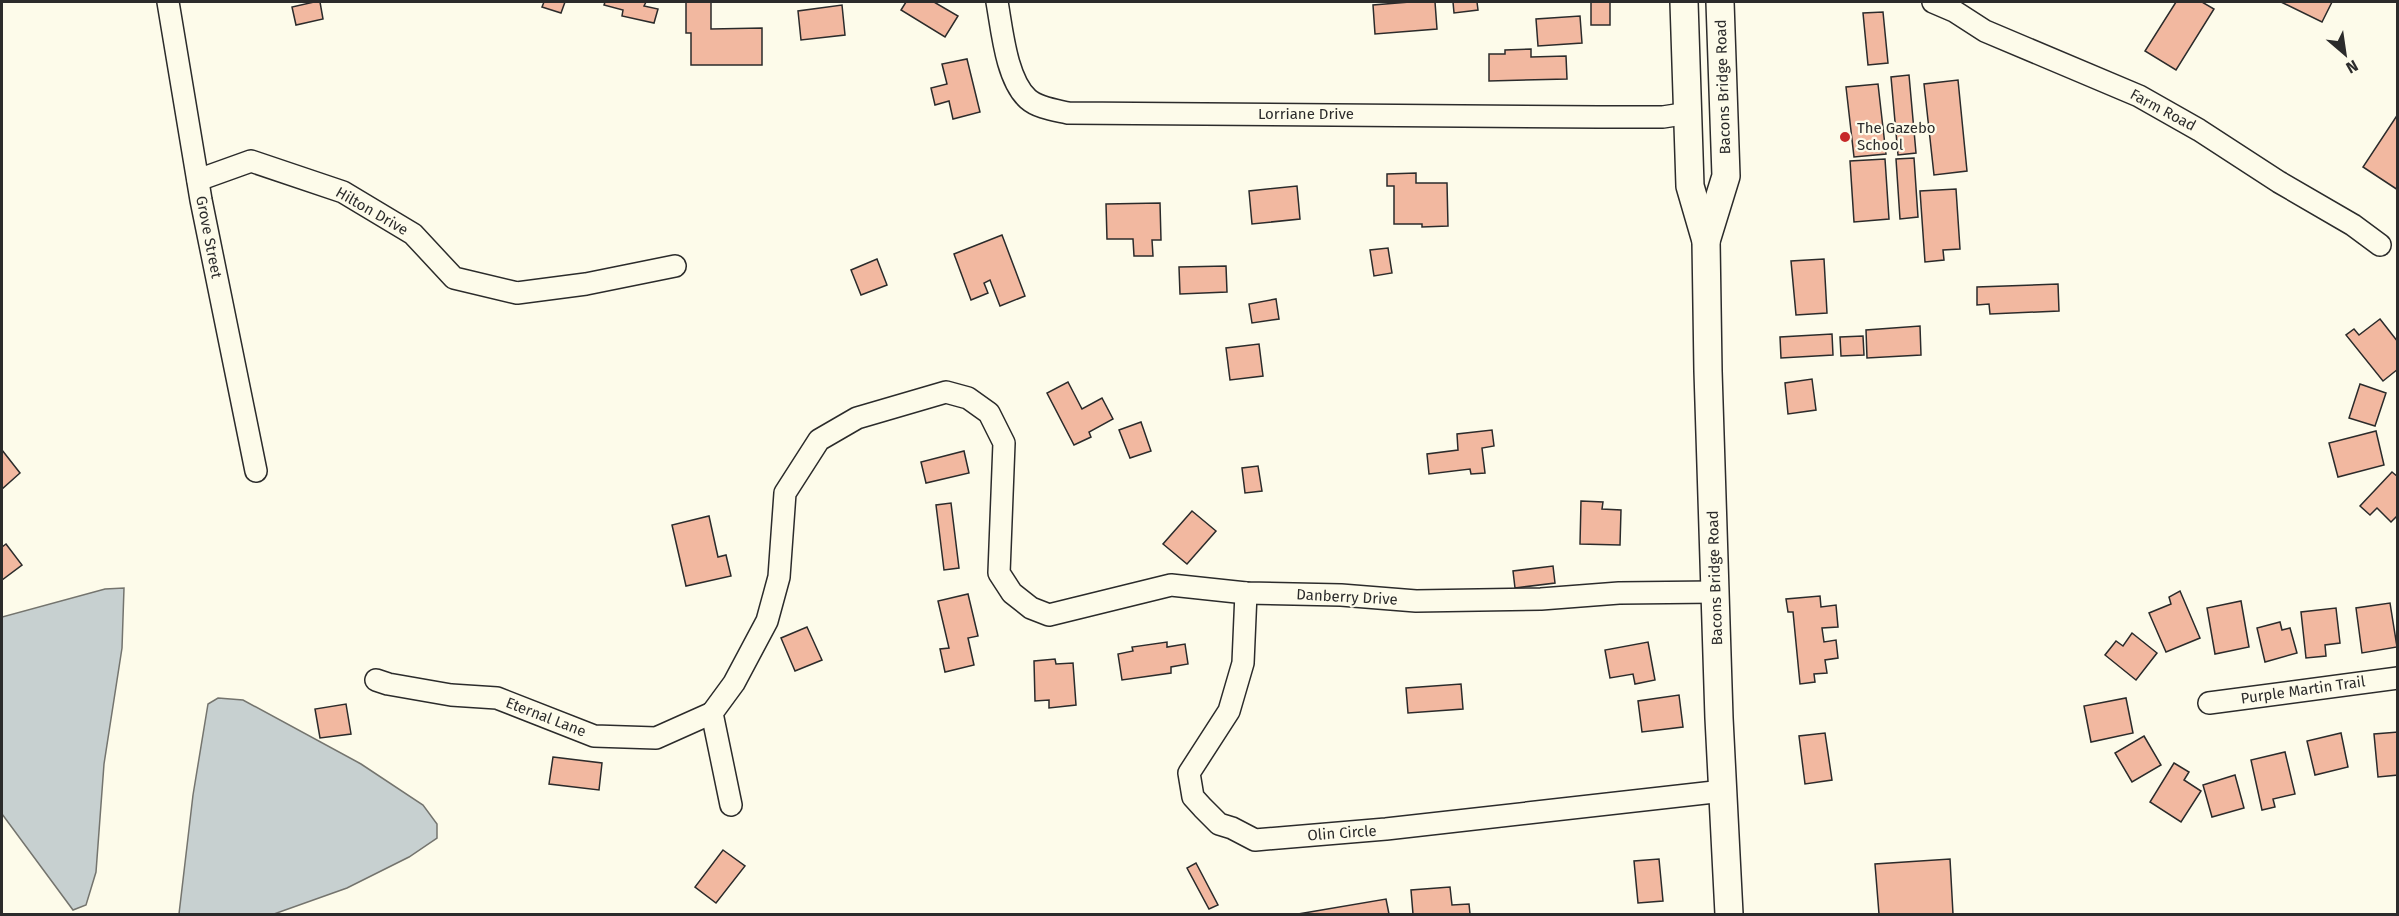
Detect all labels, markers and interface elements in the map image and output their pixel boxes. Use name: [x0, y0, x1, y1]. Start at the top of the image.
street label: Bacons Bridge Road: [1712, 19, 1734, 155]
north arrow: [2315, 24, 2375, 84]
text: N: [2343, 56, 2361, 78]
street label: Farm Road: [2127, 85, 2199, 135]
street label: Lorriane Drive: [1258, 105, 1354, 123]
place label: The Gazebo School: [1857, 119, 1936, 154]
marker: The Gazebo School: [1838, 130, 1852, 144]
street label: Hilton Drive: [333, 183, 411, 239]
street label: Grove Street: [192, 194, 226, 280]
street label: Bacons Bridge Road: [1704, 510, 1726, 646]
street label: Danberry Drive: [1296, 585, 1398, 609]
street label: Purple Martin Trail: [2240, 672, 2367, 708]
street label: Eternal Lane: [503, 693, 589, 741]
street label: Olin Circle: [1307, 822, 1377, 844]

